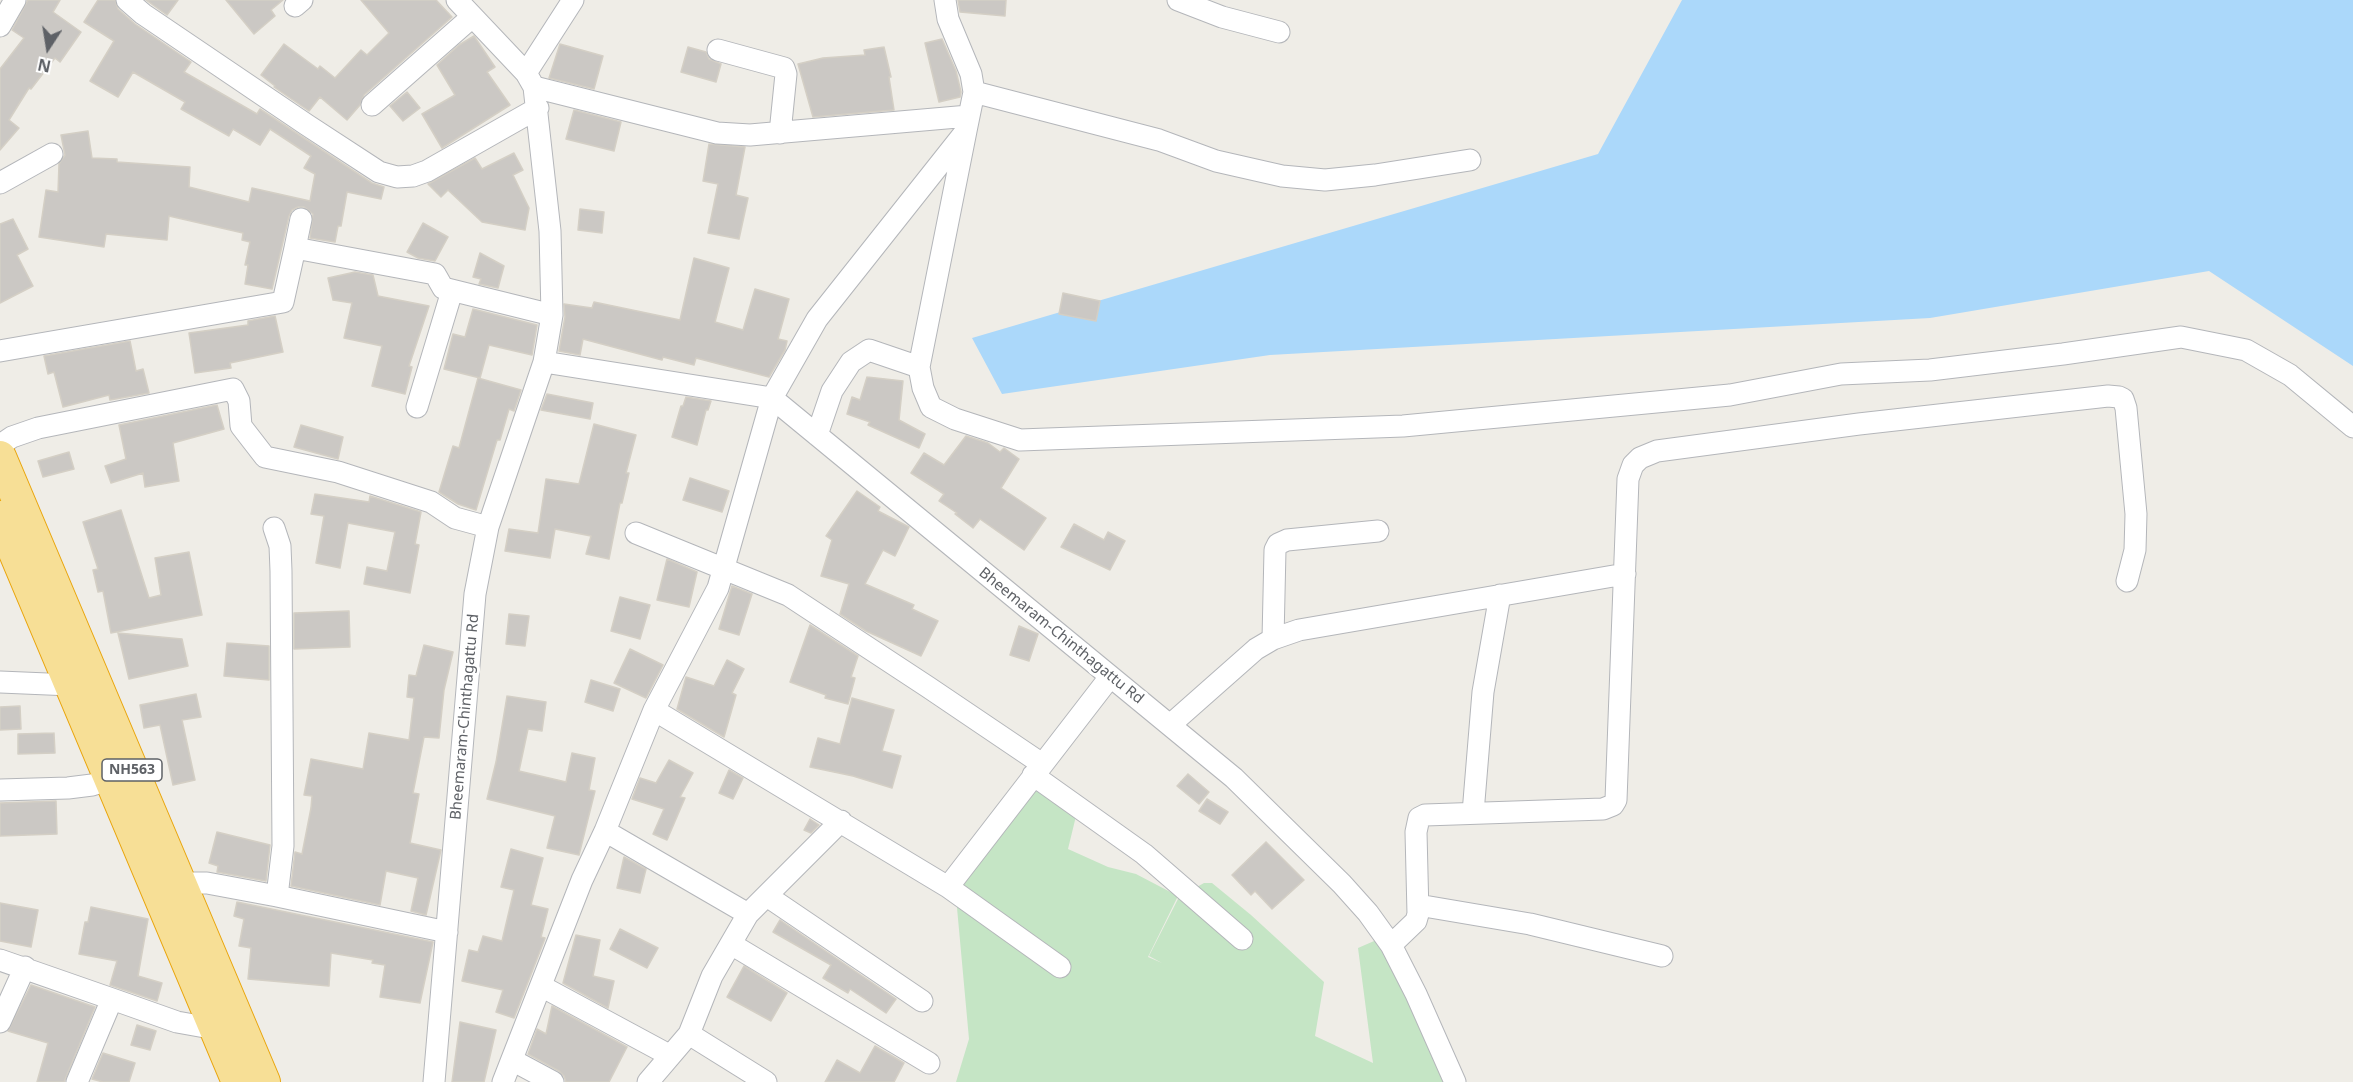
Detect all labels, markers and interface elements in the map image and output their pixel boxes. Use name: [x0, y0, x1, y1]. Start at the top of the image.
north arrow: [18, 18, 78, 78]
text: N: [36, 53, 53, 78]
street label: Bheemaram-Chinthagattu Rd: [975, 564, 1147, 708]
street label: Bheemaram-Chinthagattu Rd: [447, 613, 483, 821]
road number: NH563: [102, 759, 162, 781]

